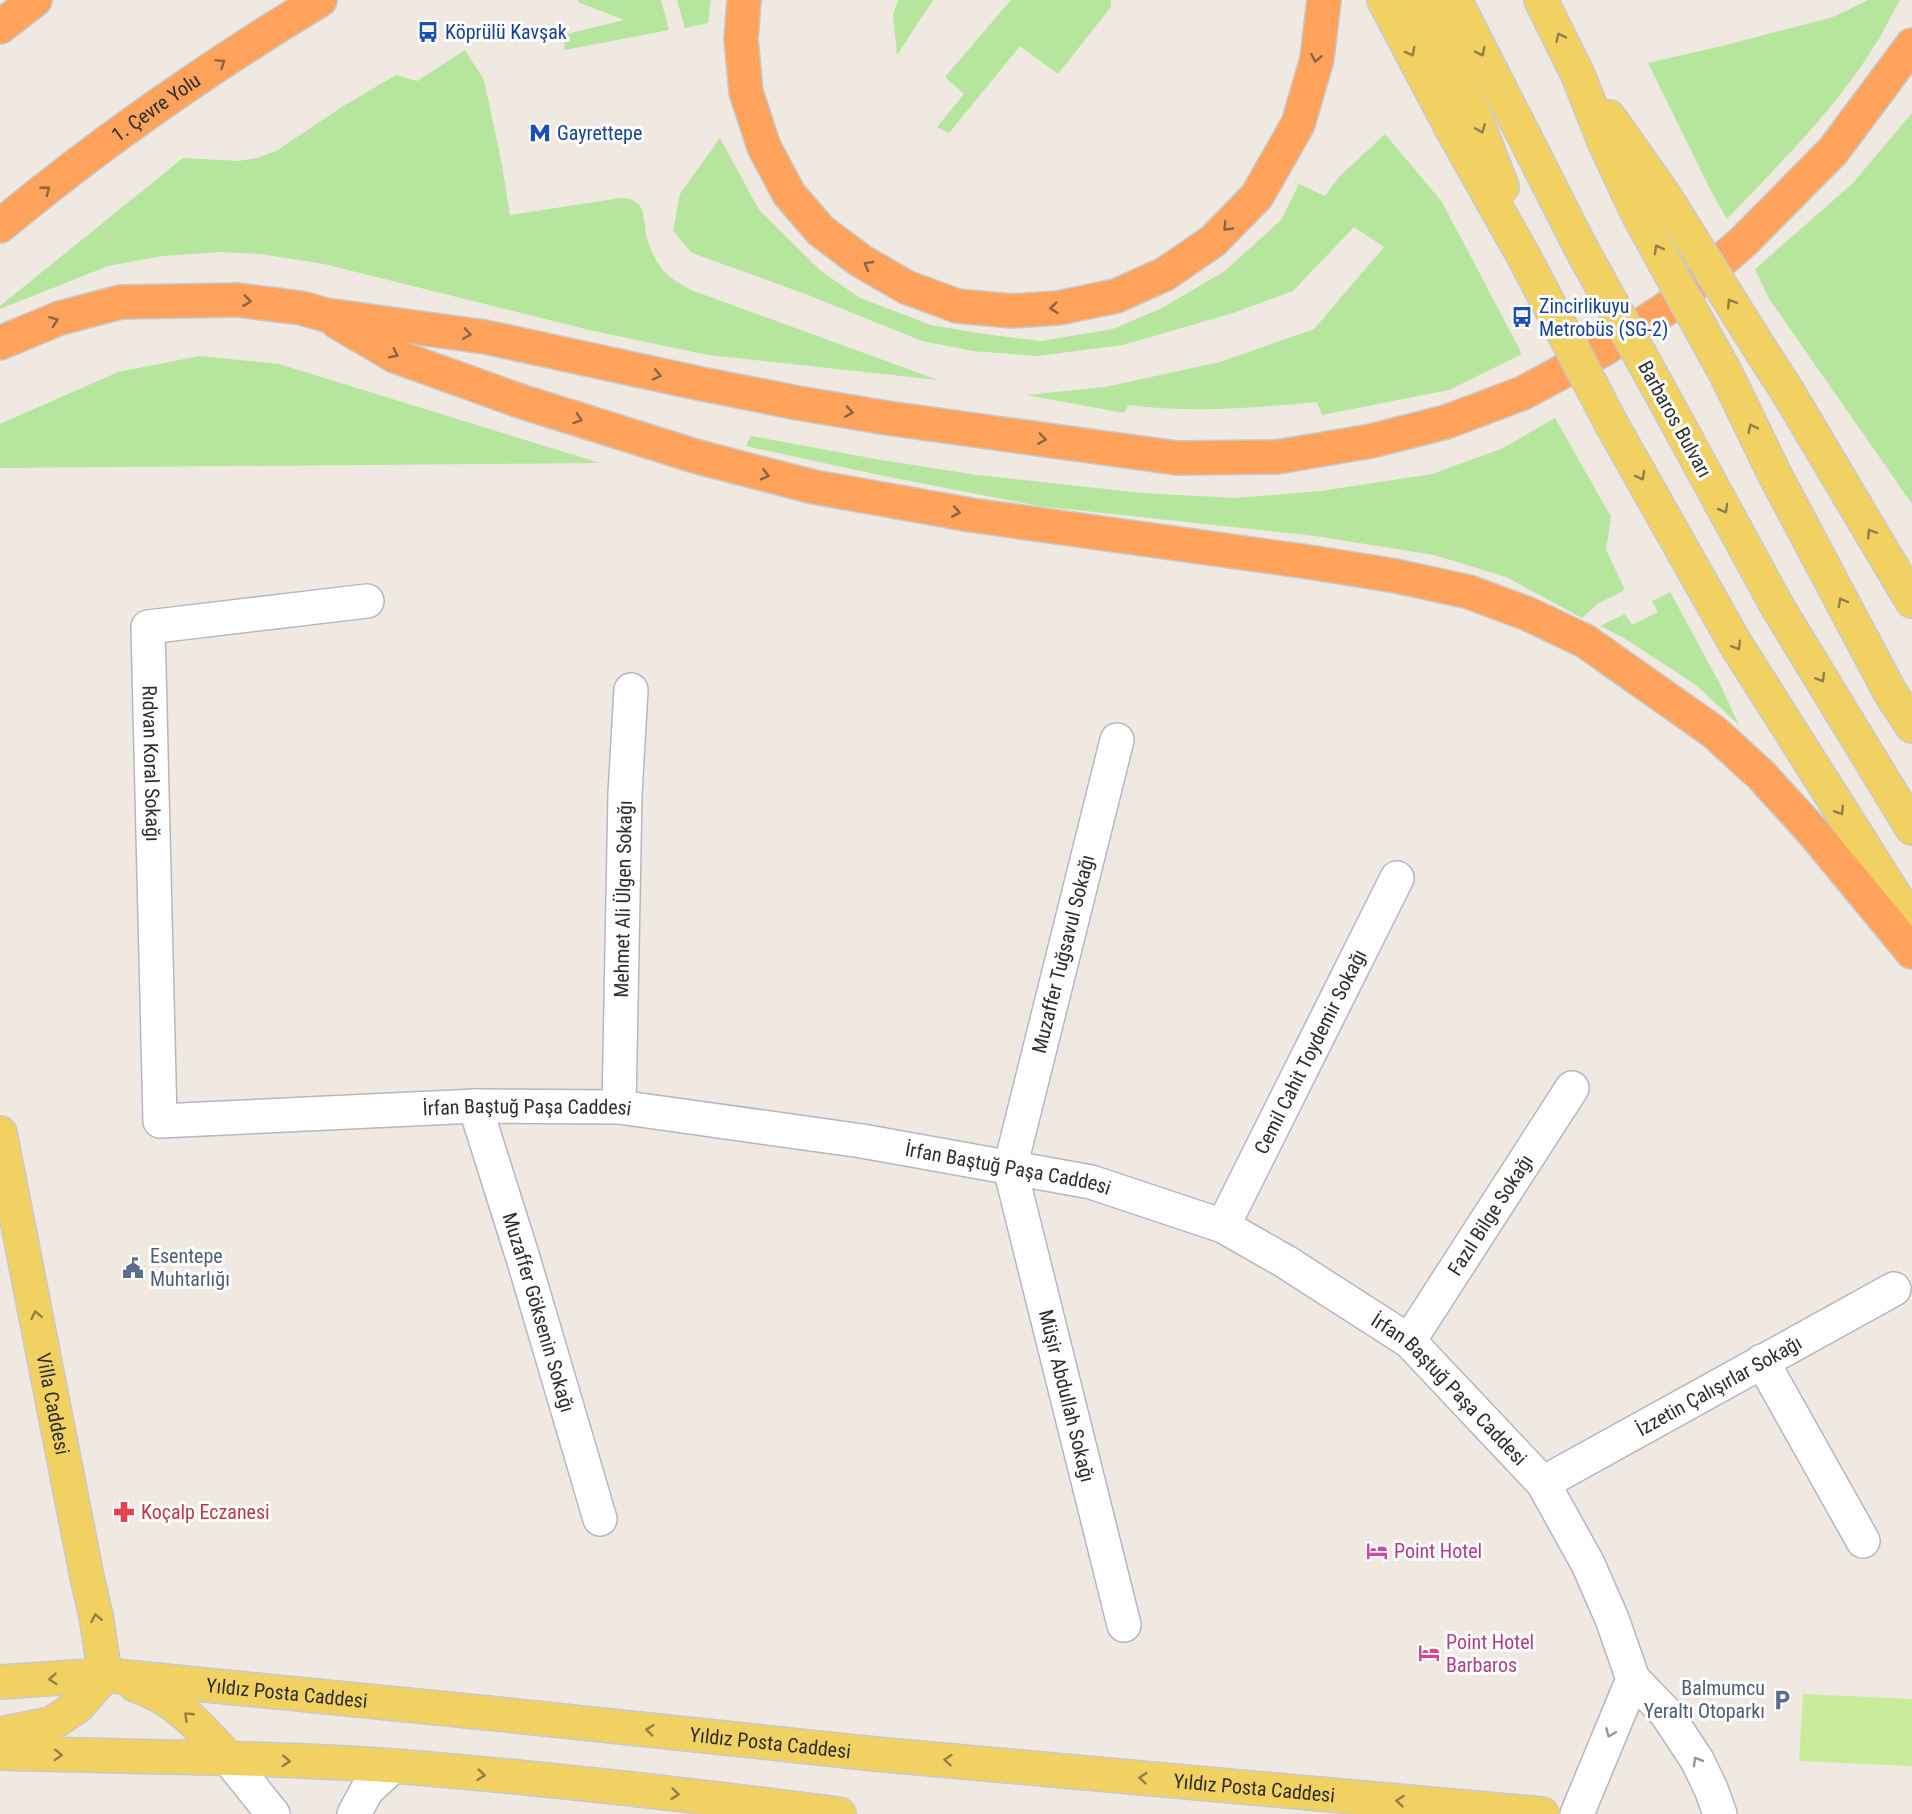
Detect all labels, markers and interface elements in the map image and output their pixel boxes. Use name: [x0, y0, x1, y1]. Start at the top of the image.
bus stop icon: Köprülü Kavşak: [416, 20, 440, 44]
place label: Köprülü Kavşak: [445, 20, 567, 44]
one-way arrow: [1555, 33, 1567, 44]
one-way arrow: [1404, 45, 1415, 56]
one-way arrow: [1474, 46, 1485, 57]
one-way arrow: [1310, 53, 1323, 63]
one-way arrow: [214, 59, 225, 70]
street label: 1. Çevre Yolu: [107, 68, 205, 147]
metro station icon: Gayrettepe: [528, 121, 552, 145]
place label: Gayrettepe: [557, 121, 642, 145]
one-way arrow: [1473, 124, 1486, 134]
one-way arrow: [39, 186, 50, 197]
one-way arrow: [1223, 220, 1234, 231]
one-way arrow: [1654, 245, 1665, 255]
one-way arrow: [864, 261, 874, 273]
one-way arrow: [242, 294, 251, 307]
place label: Zincirlikuyu Metrobüs (SG-2): [1539, 294, 1668, 341]
one-way arrow: [1727, 299, 1739, 309]
one-way arrow: [1049, 301, 1058, 314]
bus stop icon: Zincirlikuyu Metrobüs (SG-2): [1510, 305, 1534, 329]
one-way arrow: [48, 316, 59, 328]
one-way arrow: [462, 327, 471, 340]
one-way arrow: [388, 347, 399, 359]
street label: Barbaros Bulvarı: [1633, 356, 1717, 482]
one-way arrow: [652, 368, 662, 381]
one-way arrow: [844, 405, 853, 417]
one-way arrow: [572, 412, 583, 424]
one-way arrow: [1748, 424, 1760, 435]
one-way arrow: [1037, 432, 1046, 444]
one-way arrow: [760, 467, 770, 480]
one-way arrow: [1634, 470, 1645, 480]
one-way arrow: [1717, 503, 1728, 513]
one-way arrow: [951, 505, 961, 518]
one-way arrow: [1867, 529, 1879, 539]
one-way arrow: [1838, 597, 1849, 608]
one-way arrow: [1730, 640, 1742, 650]
one-way arrow: [1813, 672, 1825, 682]
street label: Rıdvan Koral Sokağı: [137, 685, 165, 842]
street label: Mehmet Ali Ülgen Sokağı: [609, 800, 637, 998]
one-way arrow: [1833, 805, 1845, 815]
street label: Muzaffer Tuğsavul Sokağı: [1027, 852, 1099, 1056]
street label: Cemil Cahit Toydemir Sokağı: [1249, 945, 1371, 1158]
street label: İrfan Baştuğ Paşa Caddesi: [422, 1094, 633, 1121]
street label: İrfan Baştuğ Paşa Caddesi: [903, 1137, 1114, 1200]
street label: Fazıl Bilge Sokağı: [1442, 1150, 1538, 1280]
street label: Muzaffer Göksenin Sokağı: [497, 1210, 580, 1415]
place label: Esentepe Muhtarlığı: [150, 1244, 230, 1291]
public building icon: Esentepe Muhtarlığı: [121, 1256, 145, 1280]
street label: Müşir Abdullah Sokağı: [1034, 1307, 1100, 1485]
street label: İrfan Baştuğ Paşa Caddesi: [1367, 1308, 1532, 1470]
one-way arrow: [30, 1310, 43, 1320]
street label: İzzetin Çalışırlar Sokağı: [1632, 1330, 1806, 1441]
street label: Villa Caddesi: [31, 1351, 75, 1457]
pharmacy icon: Koçalp Eczanesi: [112, 1500, 136, 1524]
place label: Koçalp Eczanesi: [141, 1500, 270, 1524]
hotel icon: Point Hotel: [1365, 1539, 1389, 1563]
place label: Point Hotel: [1394, 1539, 1482, 1563]
one-way arrow: [90, 1613, 103, 1623]
place label: Point Hotel Barbaros: [1446, 1630, 1534, 1677]
hotel icon: Point Hotel Barbaros: [1417, 1641, 1441, 1665]
one-way arrow: [48, 1672, 57, 1685]
street label: Yıldız Posta Caddesi: [205, 1673, 369, 1713]
place label: Balmumcu Yeraltı Otoparkı: [1644, 1676, 1765, 1723]
parking icon: Balmumcu Yeraltı Otoparkı: [1770, 1688, 1794, 1712]
one-way arrow: [184, 1712, 195, 1723]
street label: Yıldız Posta Caddesi: [689, 1722, 852, 1763]
one-way arrow: [645, 1724, 655, 1737]
one-way arrow: [1605, 1727, 1617, 1738]
one-way arrow: [54, 1748, 63, 1761]
one-way arrow: [944, 1754, 953, 1767]
one-way arrow: [282, 1755, 291, 1768]
one-way arrow: [1692, 1757, 1704, 1767]
one-way arrow: [476, 1768, 485, 1781]
street label: Yıldız Posta Caddesi: [1172, 1769, 1336, 1807]
one-way arrow: [1138, 1772, 1147, 1785]
one-way arrow: [670, 1787, 679, 1800]
one-way arrow: [1395, 1795, 1404, 1808]

